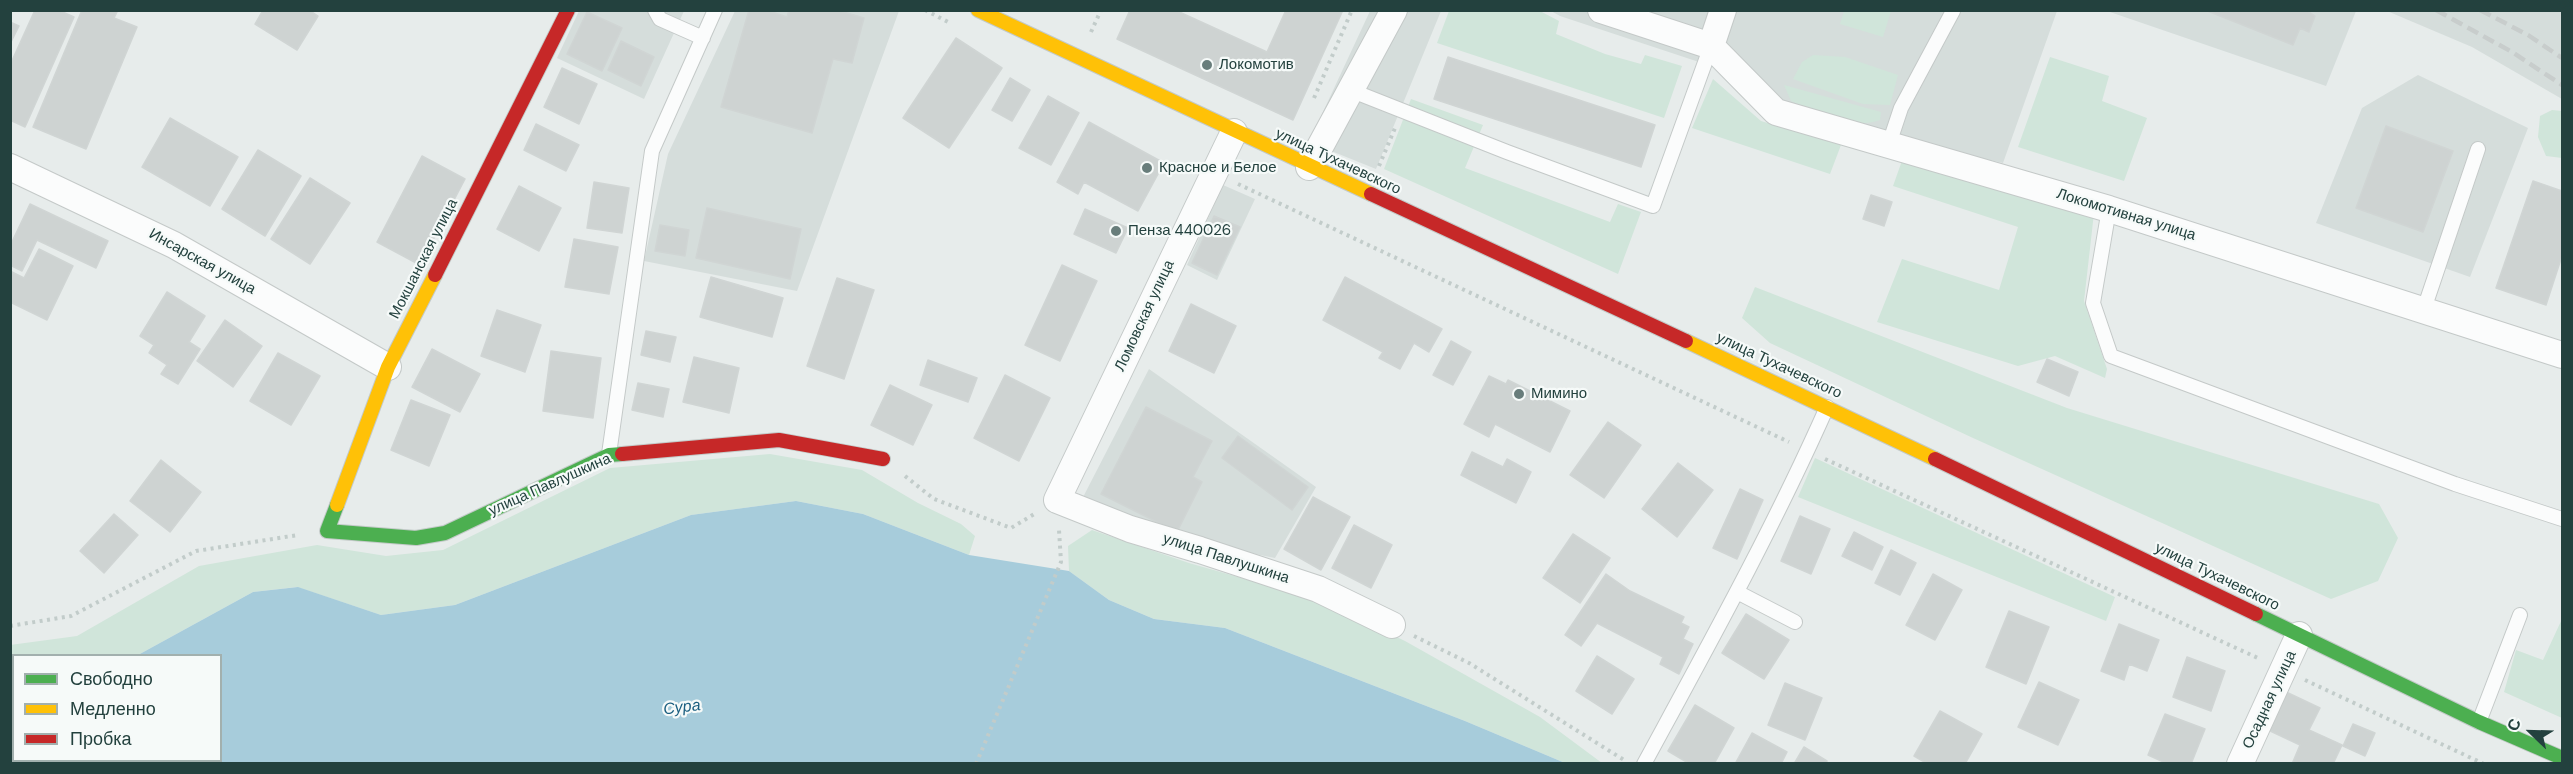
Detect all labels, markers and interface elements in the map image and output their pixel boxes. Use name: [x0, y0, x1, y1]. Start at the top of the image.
place label: Локомотив: [1219, 56, 1294, 74]
marker: Локомотив: [1200, 58, 1214, 72]
street label: улица Тухачевского: [1272, 125, 1404, 199]
place label: Красное и Белое: [1159, 159, 1277, 177]
marker: Красное и Белое: [1140, 161, 1154, 175]
street label: Локомотивная улица: [2054, 185, 2198, 245]
street label: Мокшанская улица: [386, 196, 462, 322]
place label: Пенза 440026: [1128, 222, 1231, 240]
marker: Пенза 440026: [1109, 224, 1123, 238]
street label: Инсарская улица: [145, 225, 259, 299]
street label: Ломовская улица: [1111, 257, 1179, 375]
street label: улица Тухачевского: [1713, 329, 1845, 403]
place label: Мимино: [1531, 385, 1587, 403]
marker: Мимино: [1512, 387, 1526, 401]
street label: улица Павлушкина: [486, 450, 614, 520]
street label: улица Павлушкина: [1161, 530, 1291, 588]
street label: улица Тухачевского: [2152, 539, 2282, 615]
street label: Осадная улица: [2239, 648, 2301, 752]
legend: [12, 654, 222, 762]
text: Свободно: [70, 667, 153, 691]
water label: Сура: [662, 696, 702, 720]
text: Медленно: [70, 697, 156, 721]
north arrow: [2501, 702, 2561, 762]
text: С: [2502, 715, 2526, 734]
text: Пробка: [70, 727, 132, 751]

